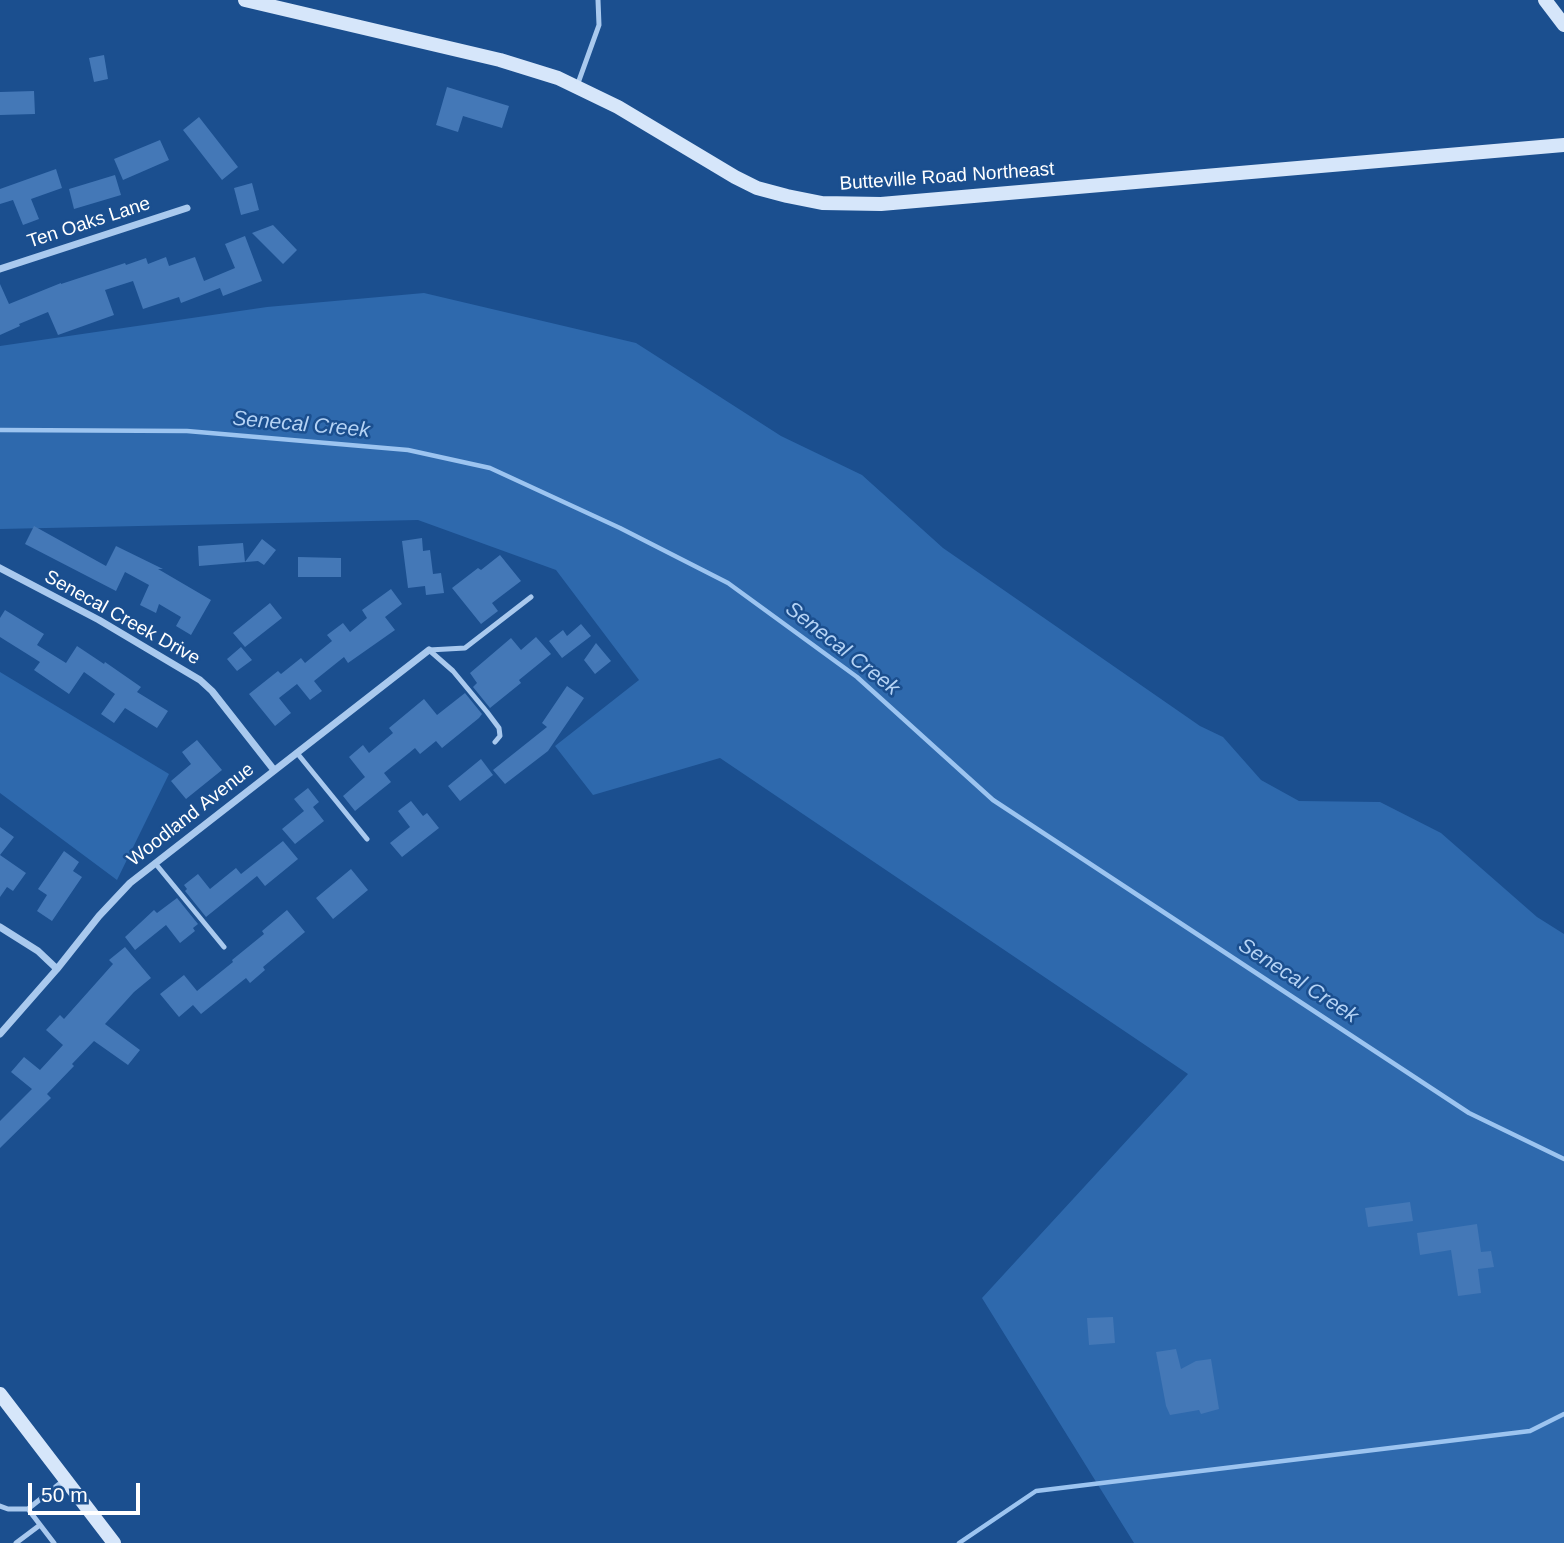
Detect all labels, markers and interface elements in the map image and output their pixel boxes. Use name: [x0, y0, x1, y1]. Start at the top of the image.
street label: Butteville Road Northeast: [839, 158, 1055, 196]
street label: Ten Oaks Lane: [25, 192, 153, 254]
water label: Senecal Creek: [231, 406, 371, 444]
street label: Senecal Creek Drive: [40, 566, 204, 670]
water label: Senecal Creek: [780, 597, 904, 701]
street label: Woodland Avenue: [123, 758, 259, 872]
water label: Senecal Creek: [1233, 933, 1363, 1029]
scale bar: [32, 1470, 144, 1514]
text: 50 m: [41, 1483, 88, 1506]

